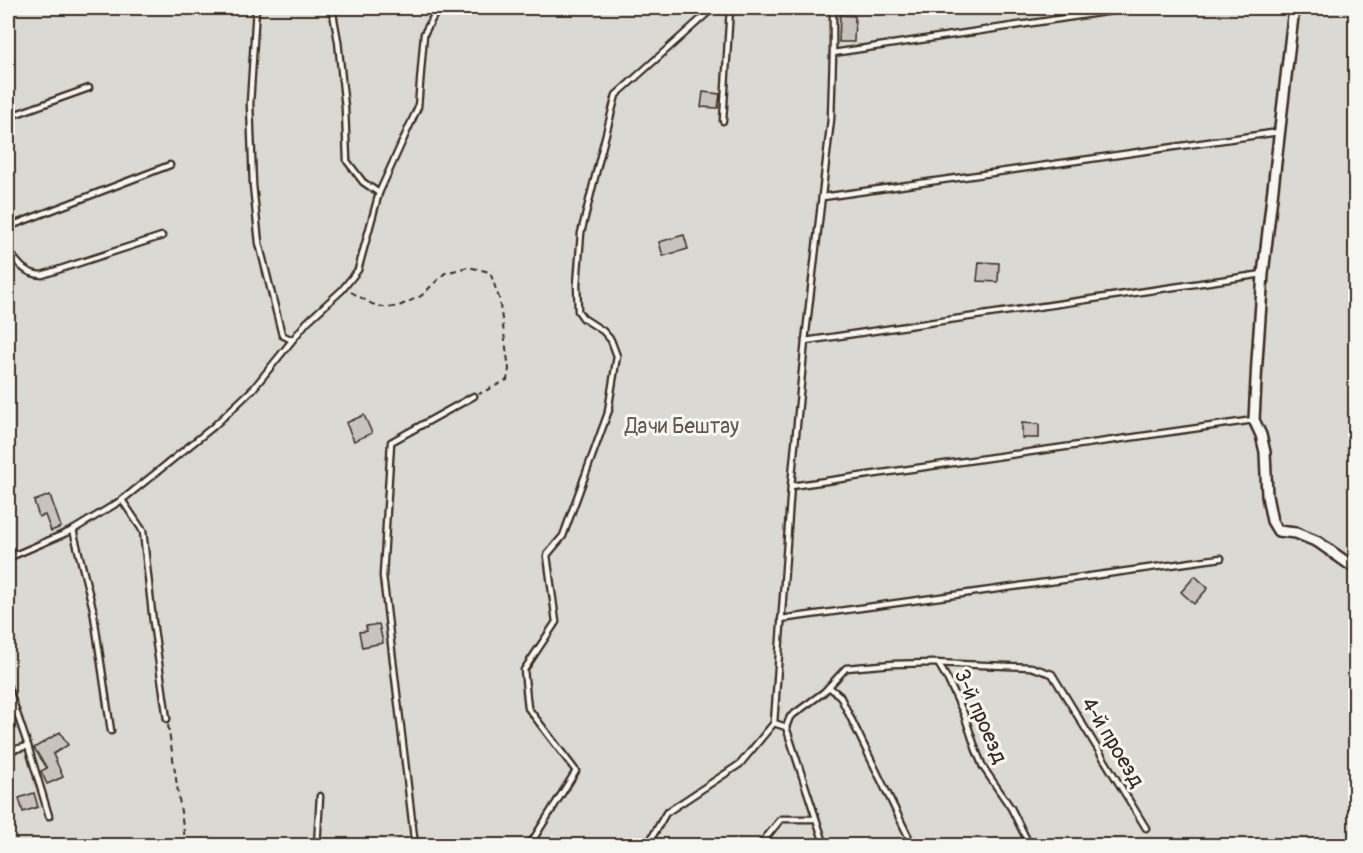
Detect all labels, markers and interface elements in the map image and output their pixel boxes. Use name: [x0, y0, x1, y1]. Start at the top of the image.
park label: Дачи Бештау: [624, 413, 739, 440]
street label: 3-й проезд: [948, 665, 1013, 768]
street label: 4-й проезд: [1075, 692, 1150, 793]

